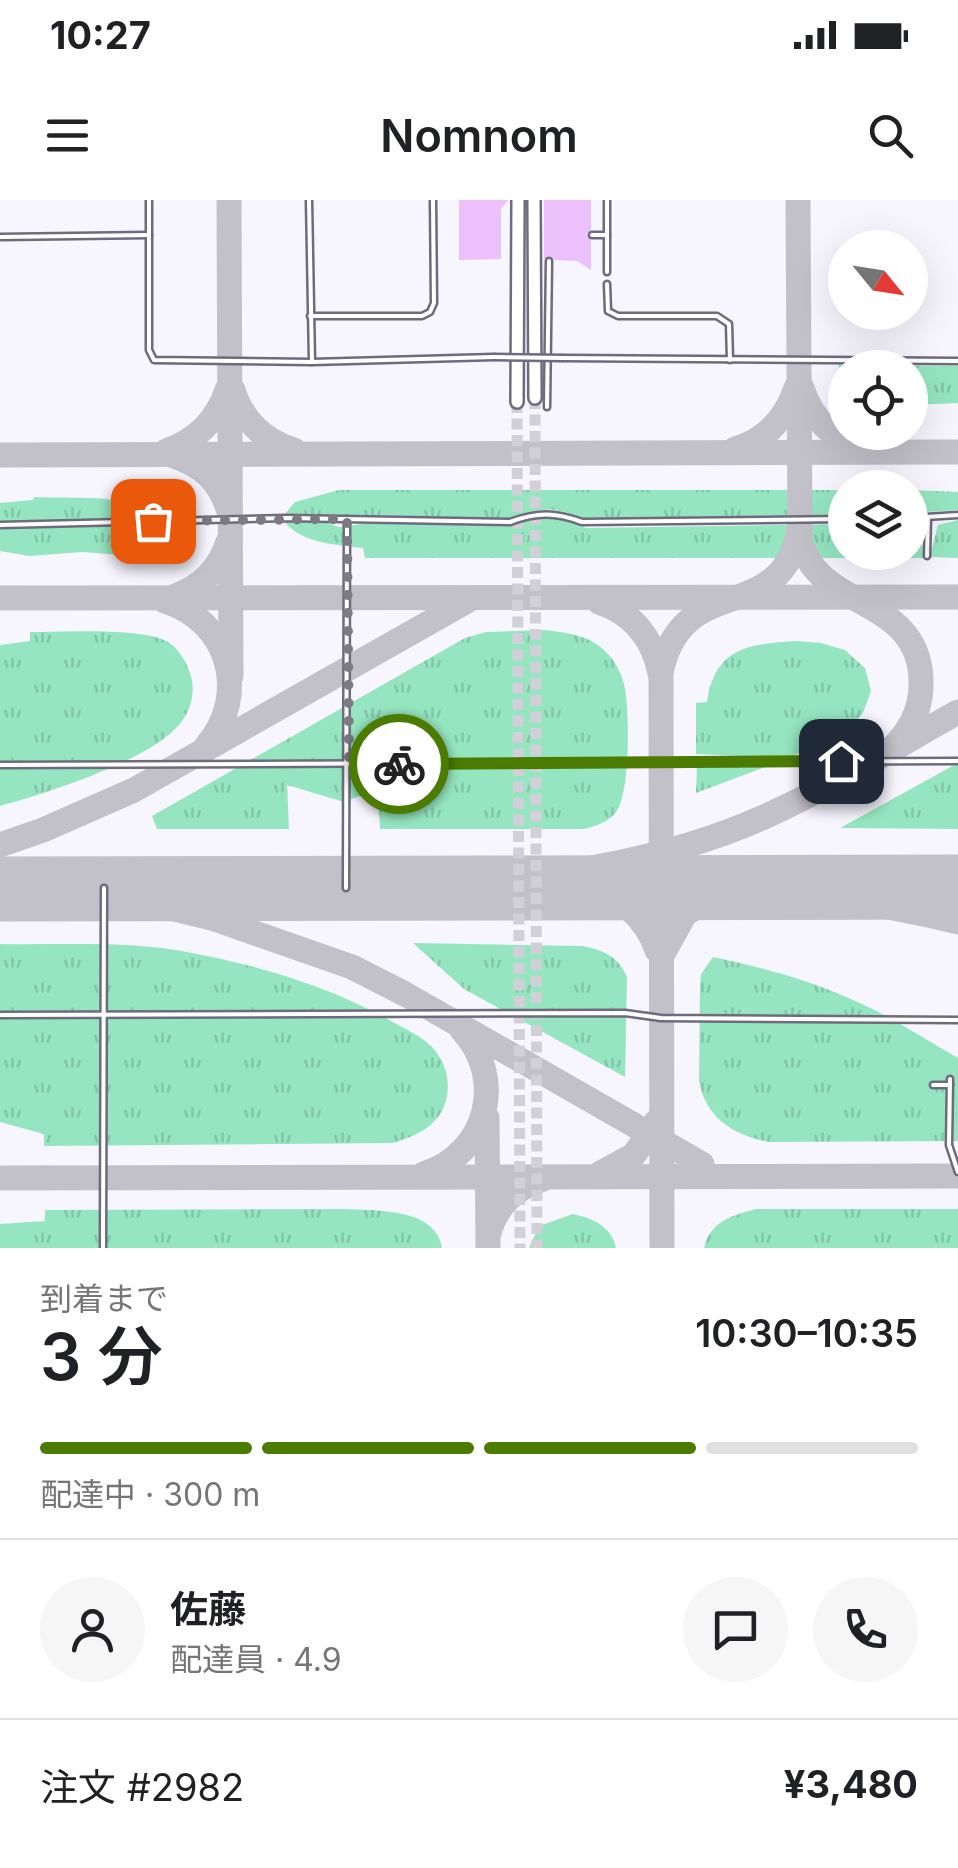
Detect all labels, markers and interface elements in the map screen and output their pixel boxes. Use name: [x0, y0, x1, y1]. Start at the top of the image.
text: 10:27: [50, 12, 151, 58]
icon: menu: [40, 108, 95, 163]
text: Nomnom: [380, 108, 578, 163]
icon: search: [863, 108, 918, 163]
north arrow: [828, 230, 928, 330]
map controls: [828, 230, 928, 570]
button: locate: [828, 350, 928, 450]
button: layers: [828, 470, 928, 570]
pin: [111, 479, 196, 564]
icon: bag: [126, 494, 181, 549]
courier: [349, 714, 449, 814]
pin: [799, 719, 884, 804]
icon: home: [814, 734, 869, 789]
icon: bike: [372, 737, 427, 792]
text: 到着まで: [40, 1279, 168, 1318]
text: 10:30–10:35: [695, 1310, 918, 1356]
text: 3 分: [40, 1317, 163, 1396]
text: 配達中 · 300 m: [40, 1475, 260, 1514]
button: person: [40, 1577, 145, 1682]
button: chat: [683, 1577, 788, 1682]
button: phone: [813, 1577, 918, 1682]
text: 佐藤: [170, 1586, 246, 1632]
text: 配達員 · 4.9: [170, 1640, 342, 1679]
text: ¥3,480: [784, 1761, 918, 1807]
text: 注文 #2982: [40, 1764, 244, 1810]

